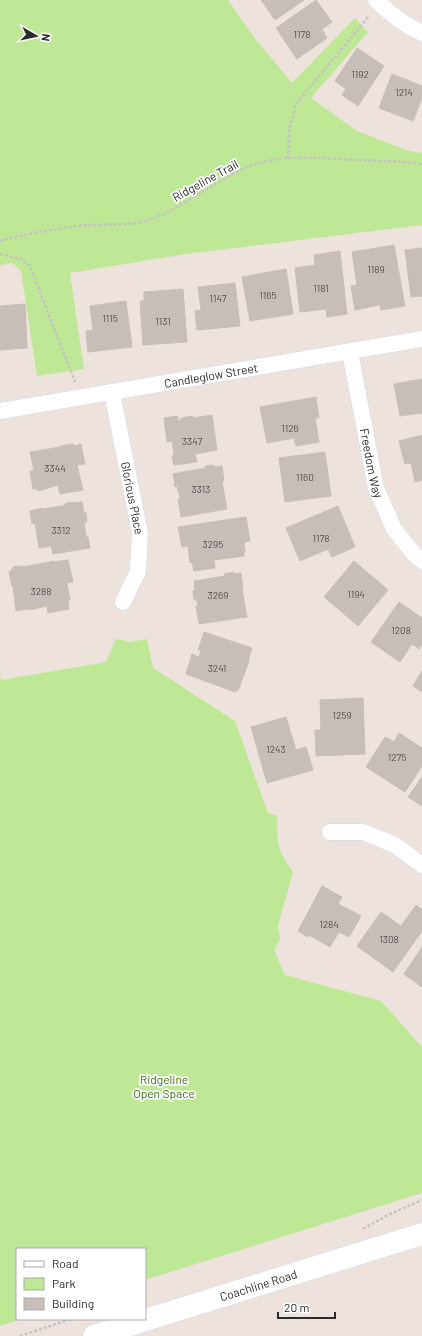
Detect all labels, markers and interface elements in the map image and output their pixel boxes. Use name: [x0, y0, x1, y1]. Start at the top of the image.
north arrow: [16, 16, 56, 56]
house number: 1178: [294, 28, 310, 40]
text: N: [39, 33, 53, 42]
house number: 1192: [351, 68, 369, 80]
house number: 1214: [395, 86, 413, 98]
street label: Ridgeline Trail: [170, 156, 240, 204]
house number: 1189: [367, 263, 385, 275]
house number: 1181: [313, 282, 329, 294]
house number: 1165: [259, 289, 277, 301]
house number: 1147: [210, 292, 227, 304]
house number: 1115: [102, 312, 118, 324]
house number: 1131: [155, 315, 171, 327]
street label: Candleglow Street: [163, 360, 259, 390]
house number: 1126: [281, 422, 299, 434]
street label: Freedom Way: [358, 427, 387, 500]
house number: 3347: [182, 435, 202, 447]
street label: Glorious Place: [119, 460, 147, 536]
house number: 3344: [44, 462, 66, 474]
house number: 1160: [296, 471, 314, 483]
house number: 3313: [192, 483, 210, 495]
house number: 3312: [51, 524, 71, 536]
house number: 1178: [313, 532, 329, 544]
house number: 3295: [203, 538, 223, 550]
house number: 3288: [31, 585, 51, 597]
house number: 1194: [347, 588, 365, 600]
house number: 3269: [208, 589, 228, 601]
house number: 1208: [391, 624, 411, 636]
house number: 3241: [208, 662, 226, 674]
house number: 1259: [332, 709, 352, 721]
house number: 1243: [266, 743, 286, 755]
house number: 1275: [388, 751, 406, 763]
house number: 1284: [319, 918, 339, 930]
house number: 1308: [379, 933, 399, 945]
park label: Ridgeline Open Space: [133, 1072, 195, 1100]
legend: [16, 1248, 146, 1320]
text: Road: [52, 1256, 79, 1270]
street label: Coachline Road: [218, 1266, 299, 1304]
text: Park: [52, 1276, 76, 1290]
scale bar: [278, 1294, 335, 1320]
text: Building: [52, 1296, 94, 1310]
text: 20 m: [284, 1300, 310, 1314]

